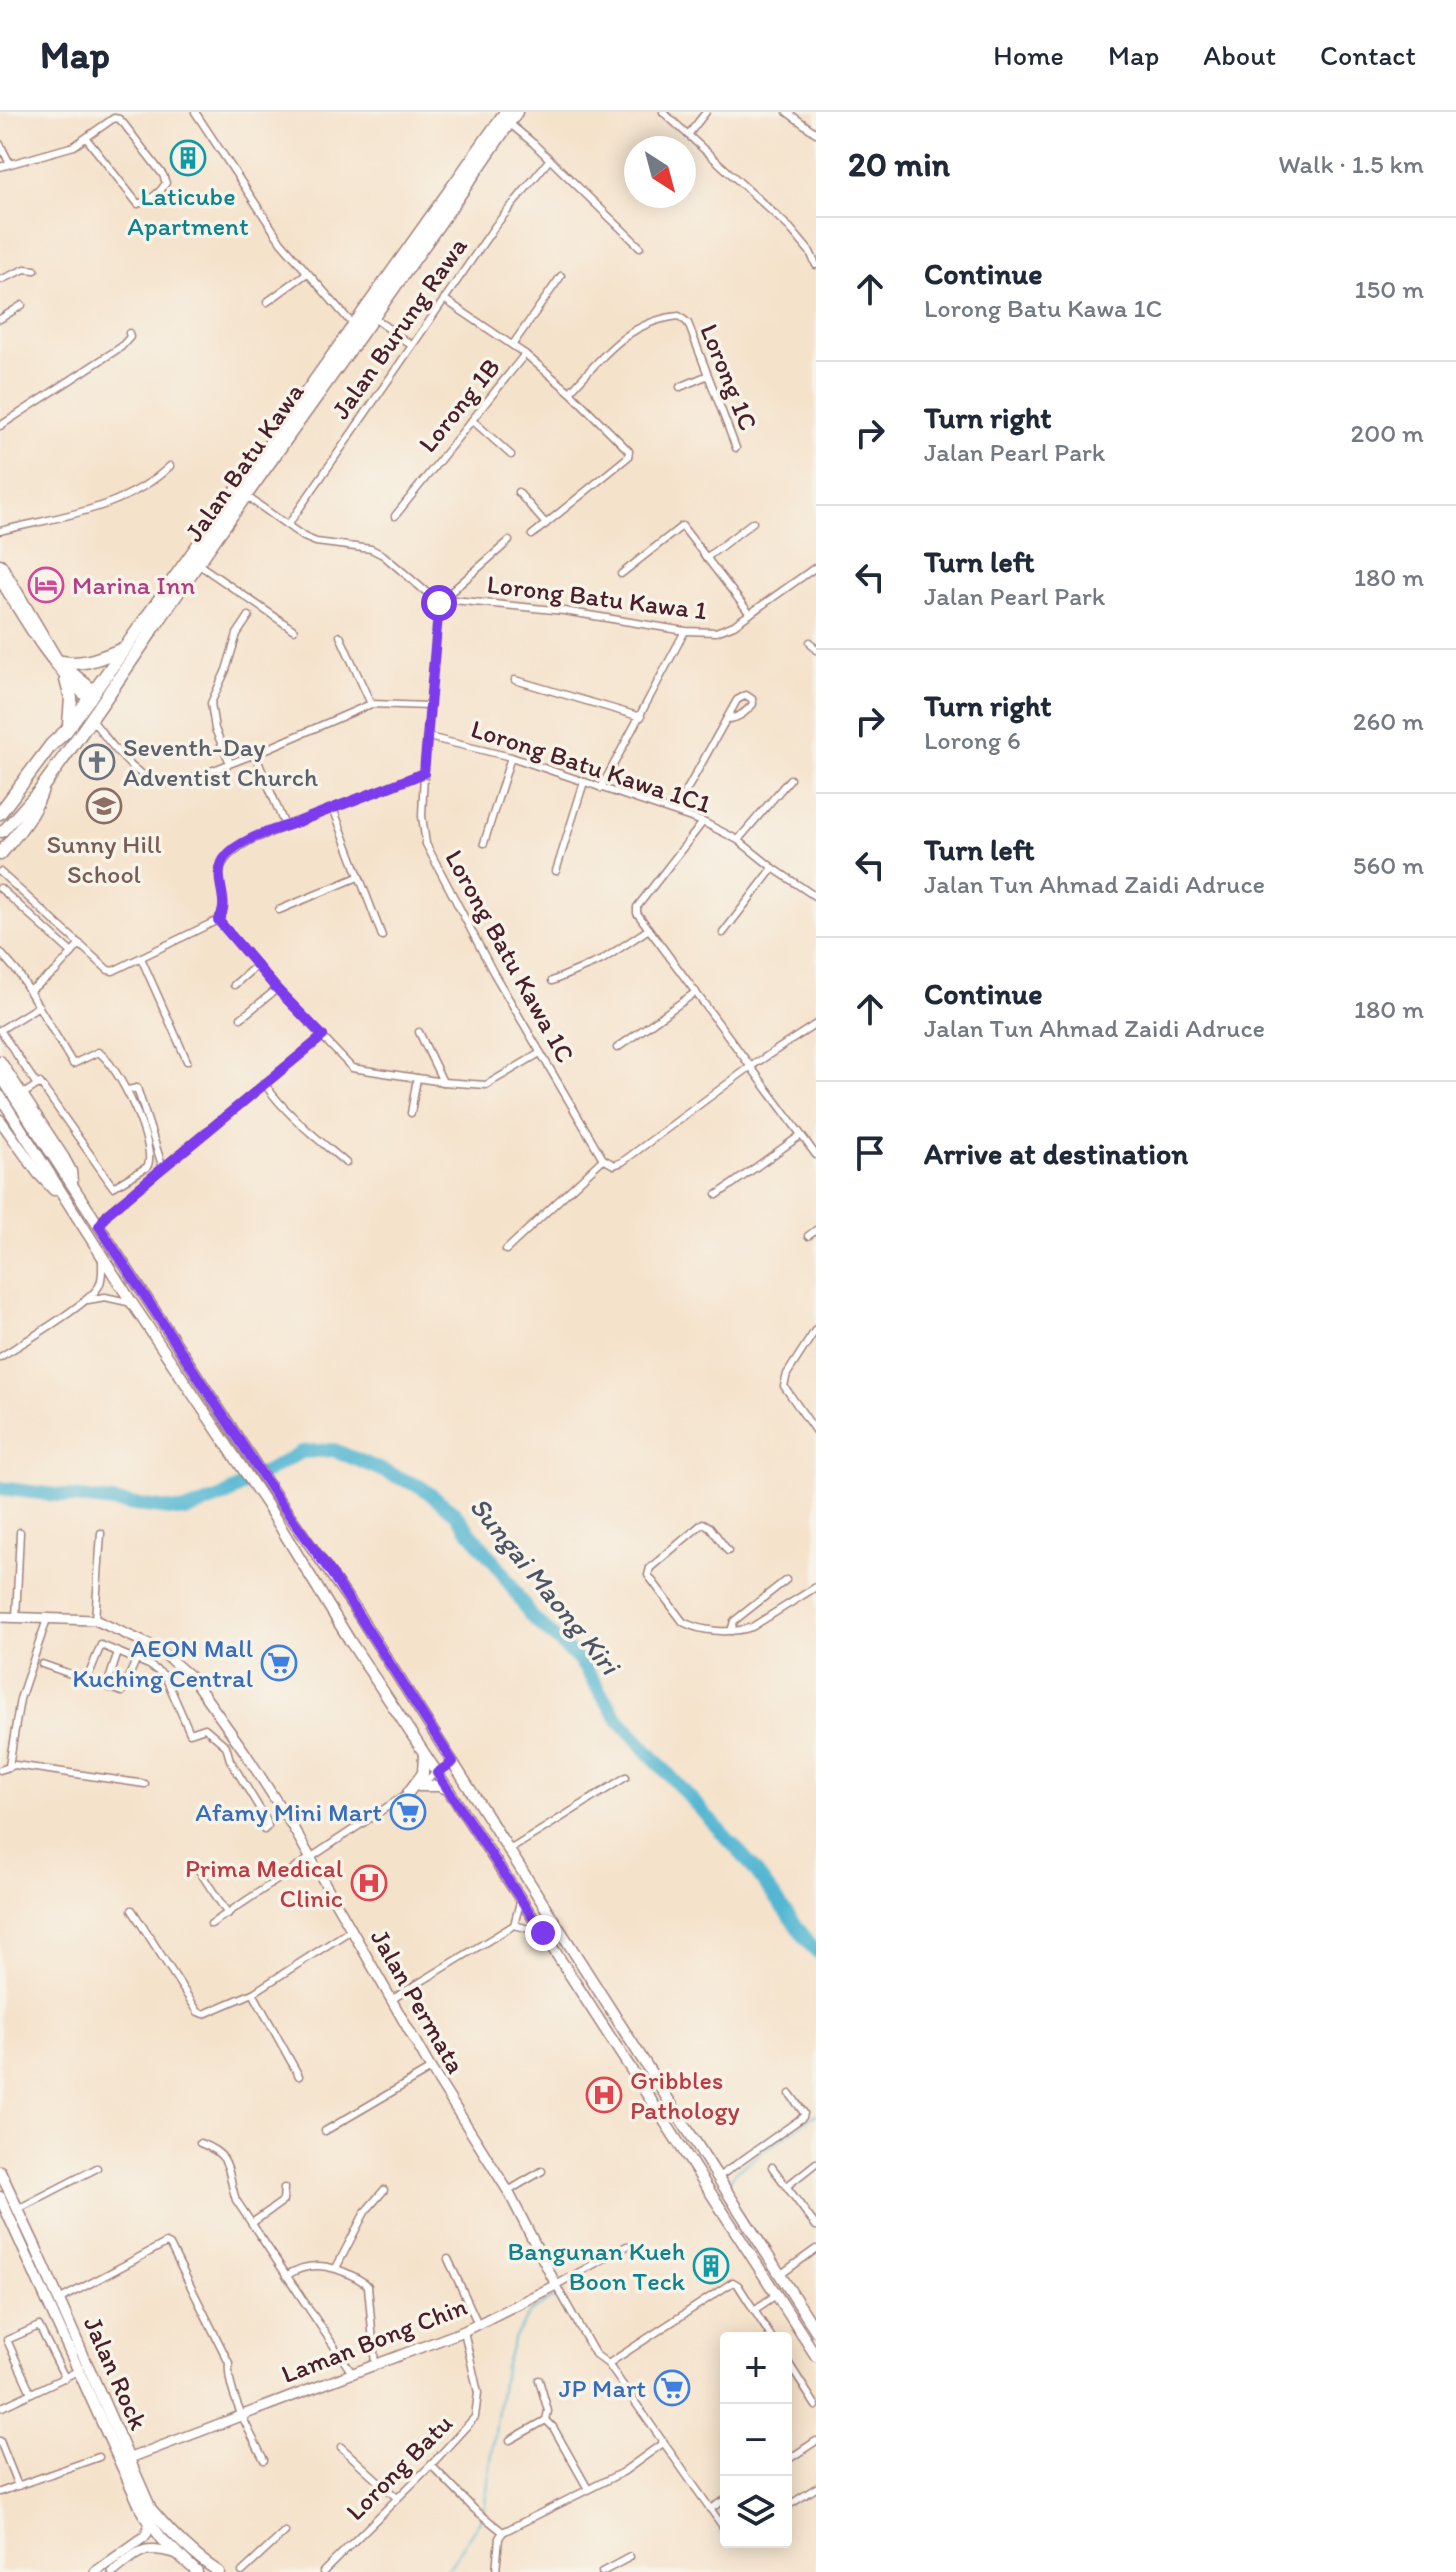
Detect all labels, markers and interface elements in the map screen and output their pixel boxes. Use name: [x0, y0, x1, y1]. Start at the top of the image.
text: Map: [40, 32, 110, 78]
text: Home: [993, 38, 1064, 72]
text: Map: [1108, 38, 1159, 72]
text: About: [1203, 38, 1276, 72]
text: Contact: [1320, 38, 1416, 72]
north arrow: [624, 136, 696, 208]
building icon: Laticube Apartment: [169, 139, 207, 177]
text: 20 min: [848, 144, 950, 185]
text: Walk · 1.5 km: [1278, 148, 1424, 180]
place label: Laticube Apartment: [127, 180, 249, 242]
street label: Jalan Burung Rawa: [324, 231, 474, 425]
text: Continue: [924, 255, 1043, 292]
icon: ahead: [848, 267, 892, 311]
text: 150 m: [1355, 273, 1424, 305]
text: Lorong Batu Kawa 1C: [924, 292, 1162, 324]
street label: Lorong 1C: [693, 319, 765, 435]
street label: Lorong 1B: [411, 351, 507, 459]
street label: Jalan Batu Kawa: [178, 376, 311, 547]
text: Turn right: [924, 399, 1052, 436]
icon: right: [848, 411, 892, 455]
text: 200 m: [1351, 417, 1424, 449]
text: Jalan Pearl Park: [924, 436, 1105, 468]
text: Turn left: [924, 543, 1035, 580]
icon: left: [848, 555, 892, 599]
text: 180 m: [1354, 561, 1424, 593]
hotel icon: Marina Inn: [27, 566, 65, 604]
street label: Lorong Batu Kawa 1: [485, 568, 709, 626]
place label: Marina Inn: [72, 569, 196, 601]
text: Jalan Pearl Park: [924, 580, 1105, 612]
route start: [421, 585, 457, 621]
text: Turn right: [924, 687, 1052, 724]
icon: right: [848, 699, 892, 743]
text: 260 m: [1353, 705, 1424, 737]
street label: Lorong Batu Kawa 1C1: [467, 712, 715, 820]
text: Lorong 6: [924, 724, 1021, 756]
place label: Seventh-Day Adventist Church: [123, 731, 318, 793]
church icon: Seventh-Day Adventist Church: [78, 743, 116, 781]
school or university icon: Sunny Hill School: [85, 787, 123, 825]
place label: Sunny Hill School: [46, 828, 162, 890]
text: Turn left: [924, 831, 1035, 868]
icon: left: [848, 843, 892, 887]
street label: Lorong Batu Kawa 1C: [438, 844, 582, 1068]
text: 560 m: [1353, 849, 1424, 881]
text: Jalan Tun Ahmad Zaidi Adruce: [924, 868, 1265, 900]
text: Continue: [924, 975, 1043, 1012]
icon: ahead: [848, 987, 892, 1031]
text: 180 m: [1354, 993, 1424, 1025]
text: Jalan Tun Ahmad Zaidi Adruce: [924, 1012, 1265, 1044]
icon: arrive: [848, 1131, 892, 1175]
text: Arrive at destination: [924, 1135, 1188, 1172]
water label: Sungai Maong Kiri: [463, 1489, 629, 1683]
place label: AEON Mall Kuching Central: [72, 1632, 253, 1694]
supermarket icon: AEON Mall Kuching Central: [260, 1644, 298, 1682]
supermarket icon: Afamy Mini Mart: [389, 1793, 427, 1831]
place label: Afamy Mini Mart: [195, 1796, 382, 1828]
place label: Prima Medical Clinic: [185, 1852, 343, 1914]
hospital icon: Prima Medical Clinic: [350, 1864, 388, 1902]
route end: [525, 1915, 561, 1951]
street label: Jalan Permata: [364, 1923, 472, 2079]
place label: Gribbles Pathology: [630, 2064, 740, 2126]
hospital icon: Gribbles Pathology: [585, 2076, 623, 2114]
place label: Bangunan Kueh Boon Teck: [508, 2235, 686, 2297]
building icon: Bangunan Kueh Boon Teck: [692, 2247, 730, 2285]
street label: Laman Bong Chin: [277, 2290, 471, 2390]
street label: Jalan Rock: [77, 2311, 155, 2435]
map controls: [720, 2332, 792, 2548]
button: +: [720, 2332, 792, 2404]
supermarket icon: JP Mart: [653, 2369, 691, 2407]
place label: JP Mart: [559, 2372, 646, 2404]
button: −: [720, 2404, 792, 2476]
street label: Lorong Batu: [339, 2407, 459, 2527]
button: layers: [720, 2476, 792, 2548]

